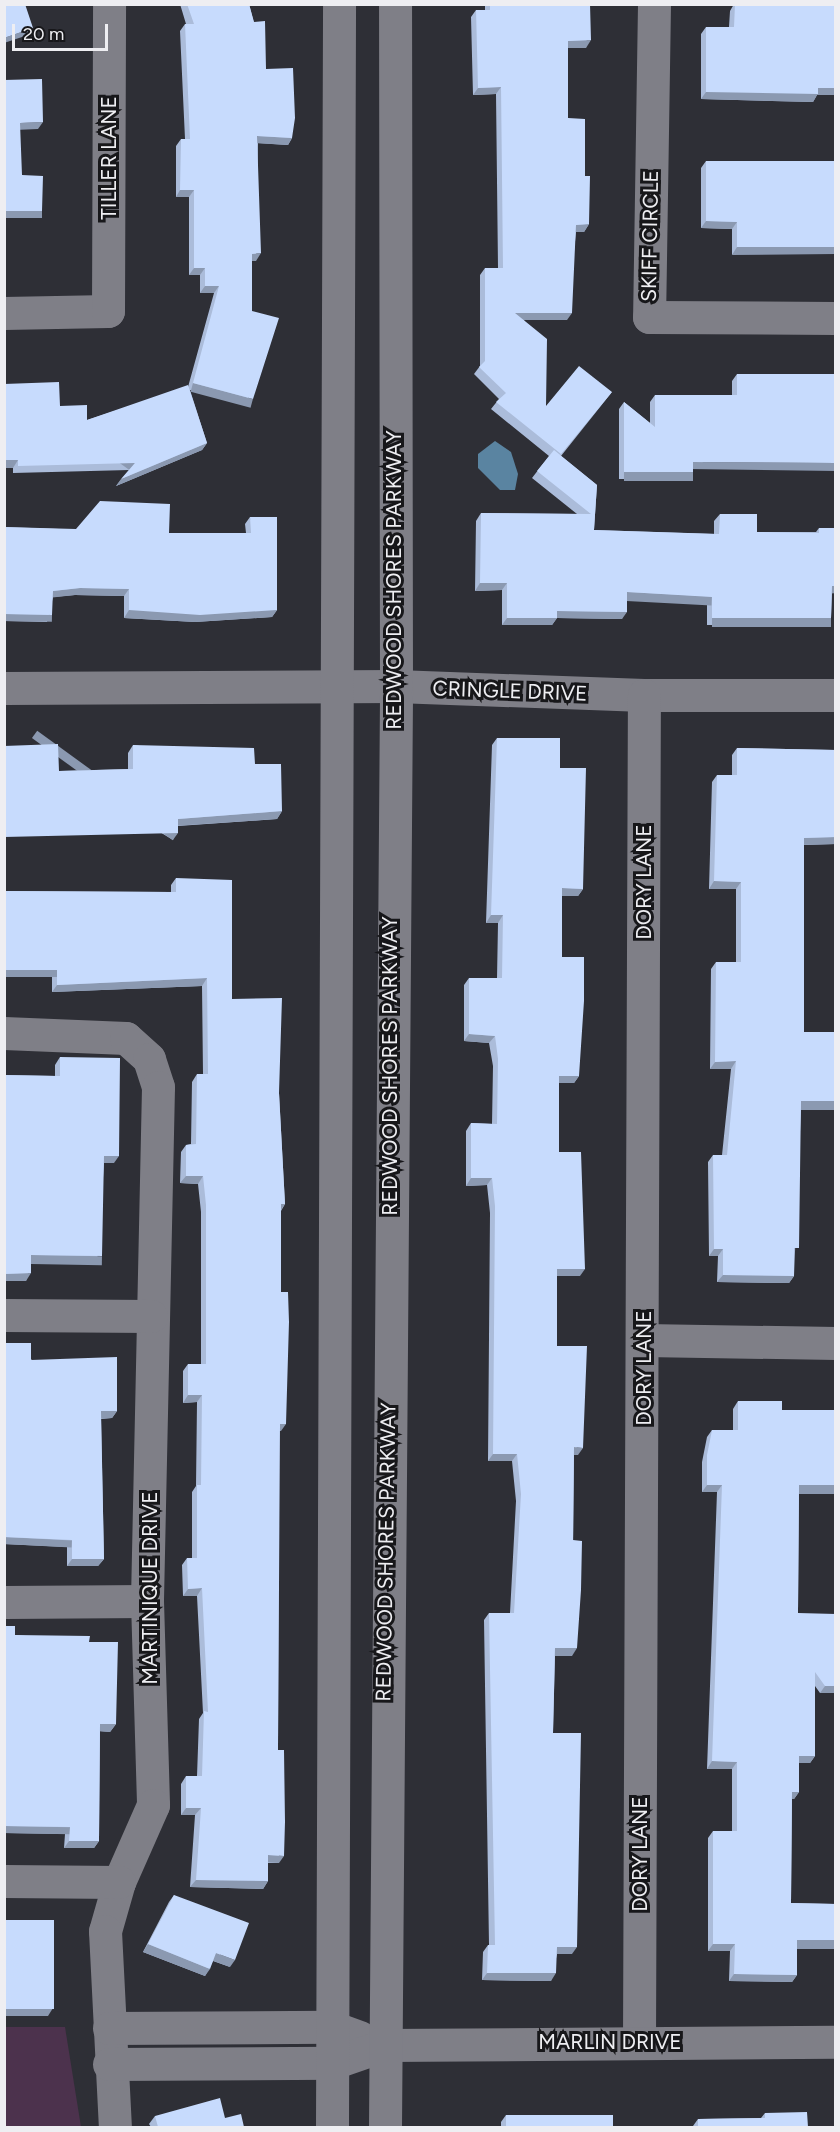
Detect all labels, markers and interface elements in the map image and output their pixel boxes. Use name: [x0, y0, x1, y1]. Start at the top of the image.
scale bar: [15, 12, 111, 50]
text: 20 m: [23, 23, 64, 45]
street label: TILLER LANE: [96, 96, 122, 220]
street label: SKIFF CIRCLE: [636, 170, 664, 302]
street label: REDWOOD SHORES PARKWAY: [381, 430, 407, 730]
street label: CRINGLE DRIVE: [432, 676, 588, 706]
street label: DORY LANE: [631, 824, 657, 940]
street label: REDWOOD SHORES PARKWAY: [377, 916, 403, 1216]
street label: DORY LANE: [631, 1310, 657, 1426]
street label: REDWOOD SHORES PARKWAY: [371, 1402, 401, 1702]
street label: MARTINIQUE DRIVE: [137, 1491, 163, 1685]
street label: DORY LANE: [627, 1796, 653, 1912]
street label: MARLIN DRIVE: [538, 2029, 682, 2055]

